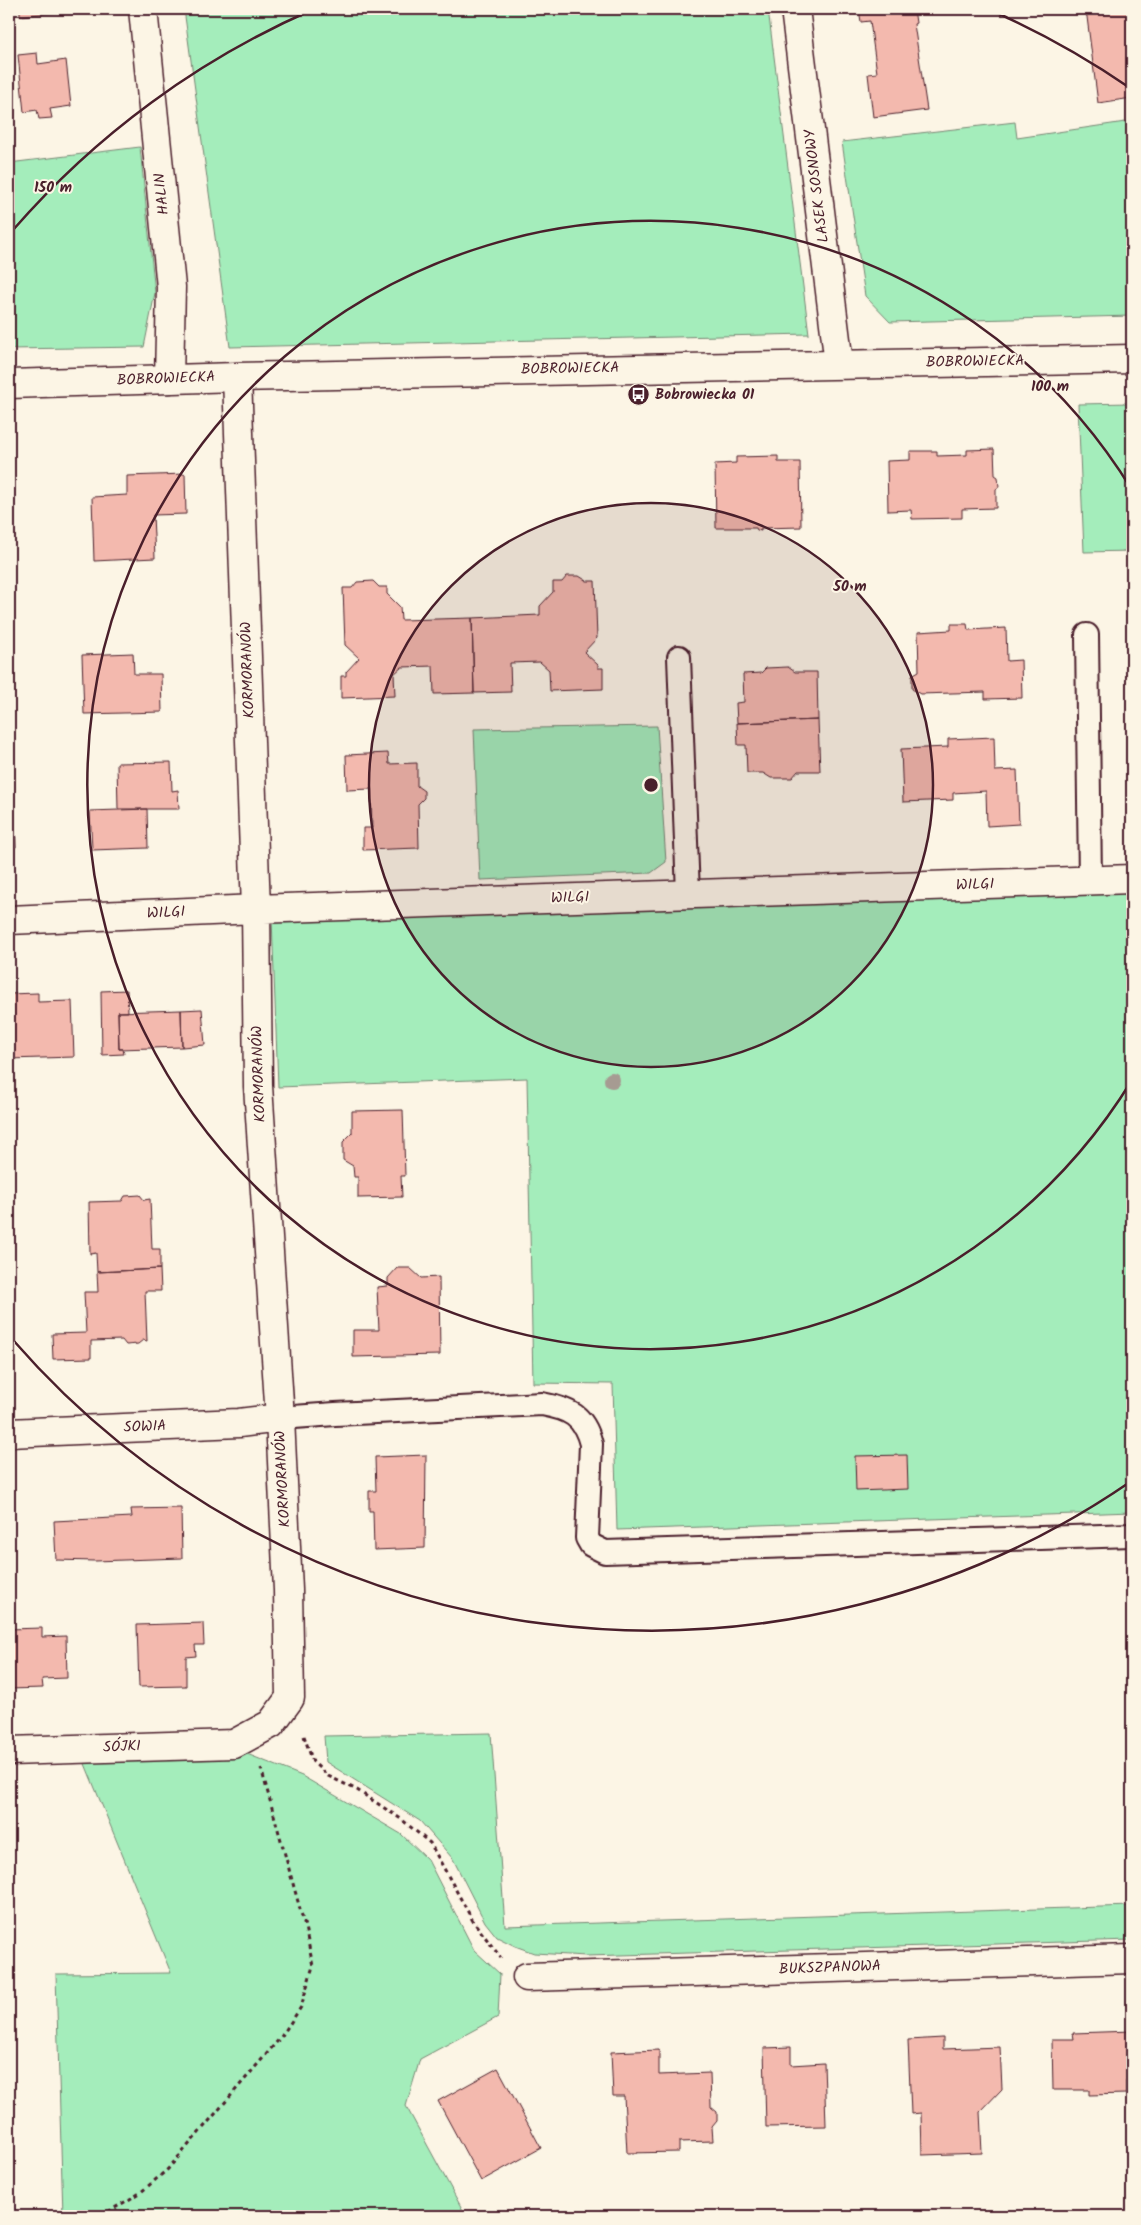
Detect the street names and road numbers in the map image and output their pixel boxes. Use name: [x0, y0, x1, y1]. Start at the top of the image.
street label: LASEK SOSNOWY: [798, 127, 836, 244]
street label: HALIN: [148, 172, 176, 216]
street label: BOBROWIECKA: [926, 349, 1024, 375]
street label: BOBROWIECKA: [521, 356, 619, 382]
street label: BOBROWIECKA: [116, 365, 216, 393]
street label: KORMORANÓW: [234, 621, 262, 719]
street label: WILGI: [955, 872, 995, 898]
street label: WILGI: [550, 885, 590, 911]
street label: WILGI: [146, 900, 186, 926]
street label: KORMORANÓW: [245, 1025, 273, 1123]
street label: SOWIA: [123, 1414, 167, 1440]
street label: KORMORANÓW: [268, 1430, 298, 1528]
street label: SÓJKI: [103, 1734, 142, 1760]
street label: BUKSZPANOWA: [779, 1954, 881, 1982]

